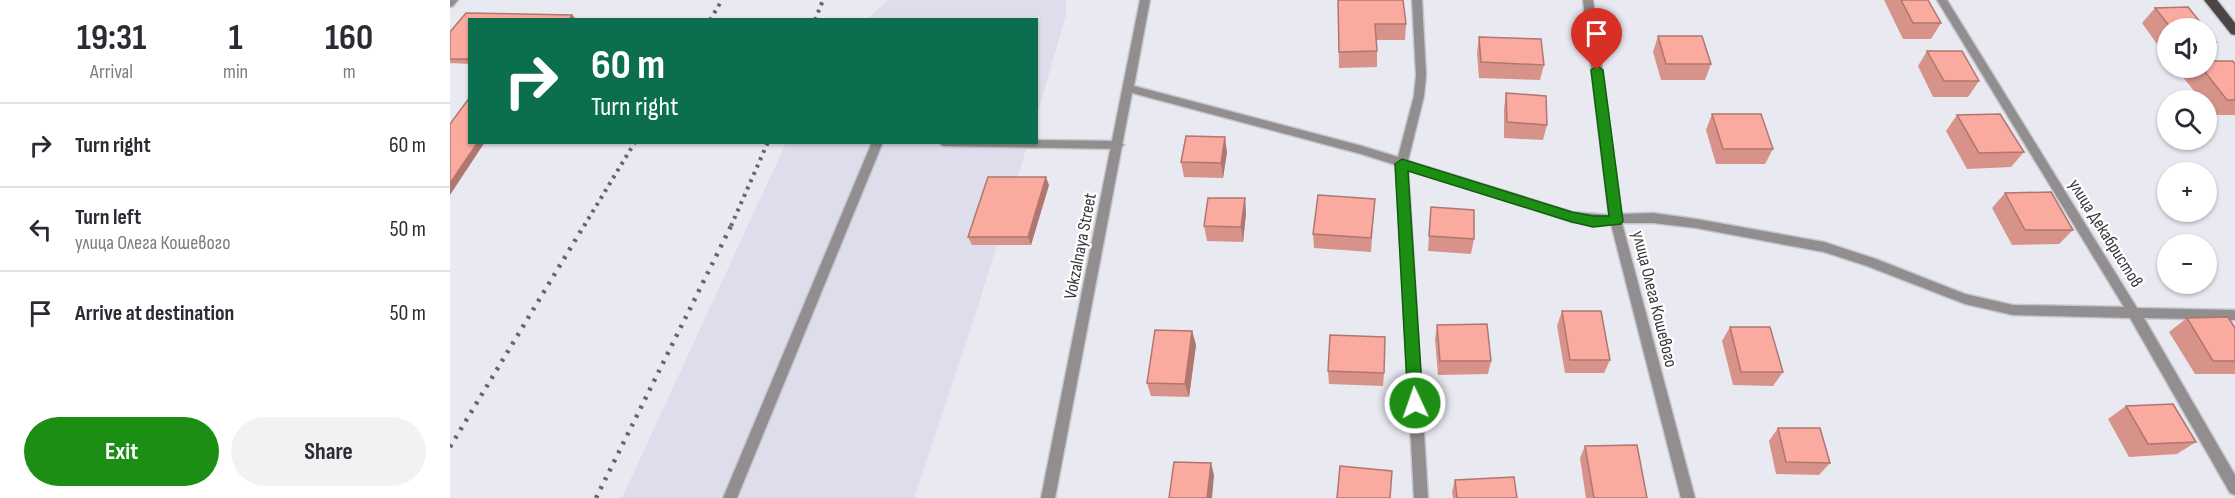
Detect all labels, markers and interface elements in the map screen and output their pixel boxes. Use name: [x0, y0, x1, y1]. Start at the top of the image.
pin: [1571, 8, 1622, 70]
text: 19:31: [77, 17, 146, 60]
text: 1: [229, 17, 243, 60]
text: 160: [325, 17, 373, 60]
icon: arrive: [1580, 17, 1613, 50]
map controls: [2157, 18, 2217, 294]
button: sound: [2157, 18, 2217, 78]
text: 60 m: [591, 40, 665, 91]
icon: right: [492, 42, 570, 120]
text: Arrival: [90, 60, 133, 84]
text: min: [223, 60, 248, 84]
text: m: [343, 60, 356, 84]
button: search: [2157, 90, 2217, 150]
text: Turn right: [591, 91, 678, 123]
icon: right: [24, 129, 57, 162]
text: Turn right: [75, 132, 151, 159]
text: 60 m: [389, 132, 426, 159]
button: +: [2157, 162, 2217, 222]
street label: улица Декабристов: [2064, 175, 2147, 291]
street label: Vokzalnaya Street: [1060, 191, 1101, 301]
text: Turn left: [75, 204, 141, 231]
icon: left: [24, 213, 57, 246]
text: 50 m: [390, 216, 426, 243]
street label: улица Олега Кошевого: [1627, 229, 1682, 370]
text: улица Олега Кошевого: [75, 231, 231, 255]
button: −: [2157, 234, 2217, 294]
icon: arrive: [24, 297, 57, 330]
text: Arrive at destination: [75, 300, 234, 327]
text: 50 m: [390, 300, 426, 327]
position arrow: [1383, 371, 1447, 435]
button: Exit: [24, 417, 219, 486]
button: Share: [231, 417, 426, 486]

